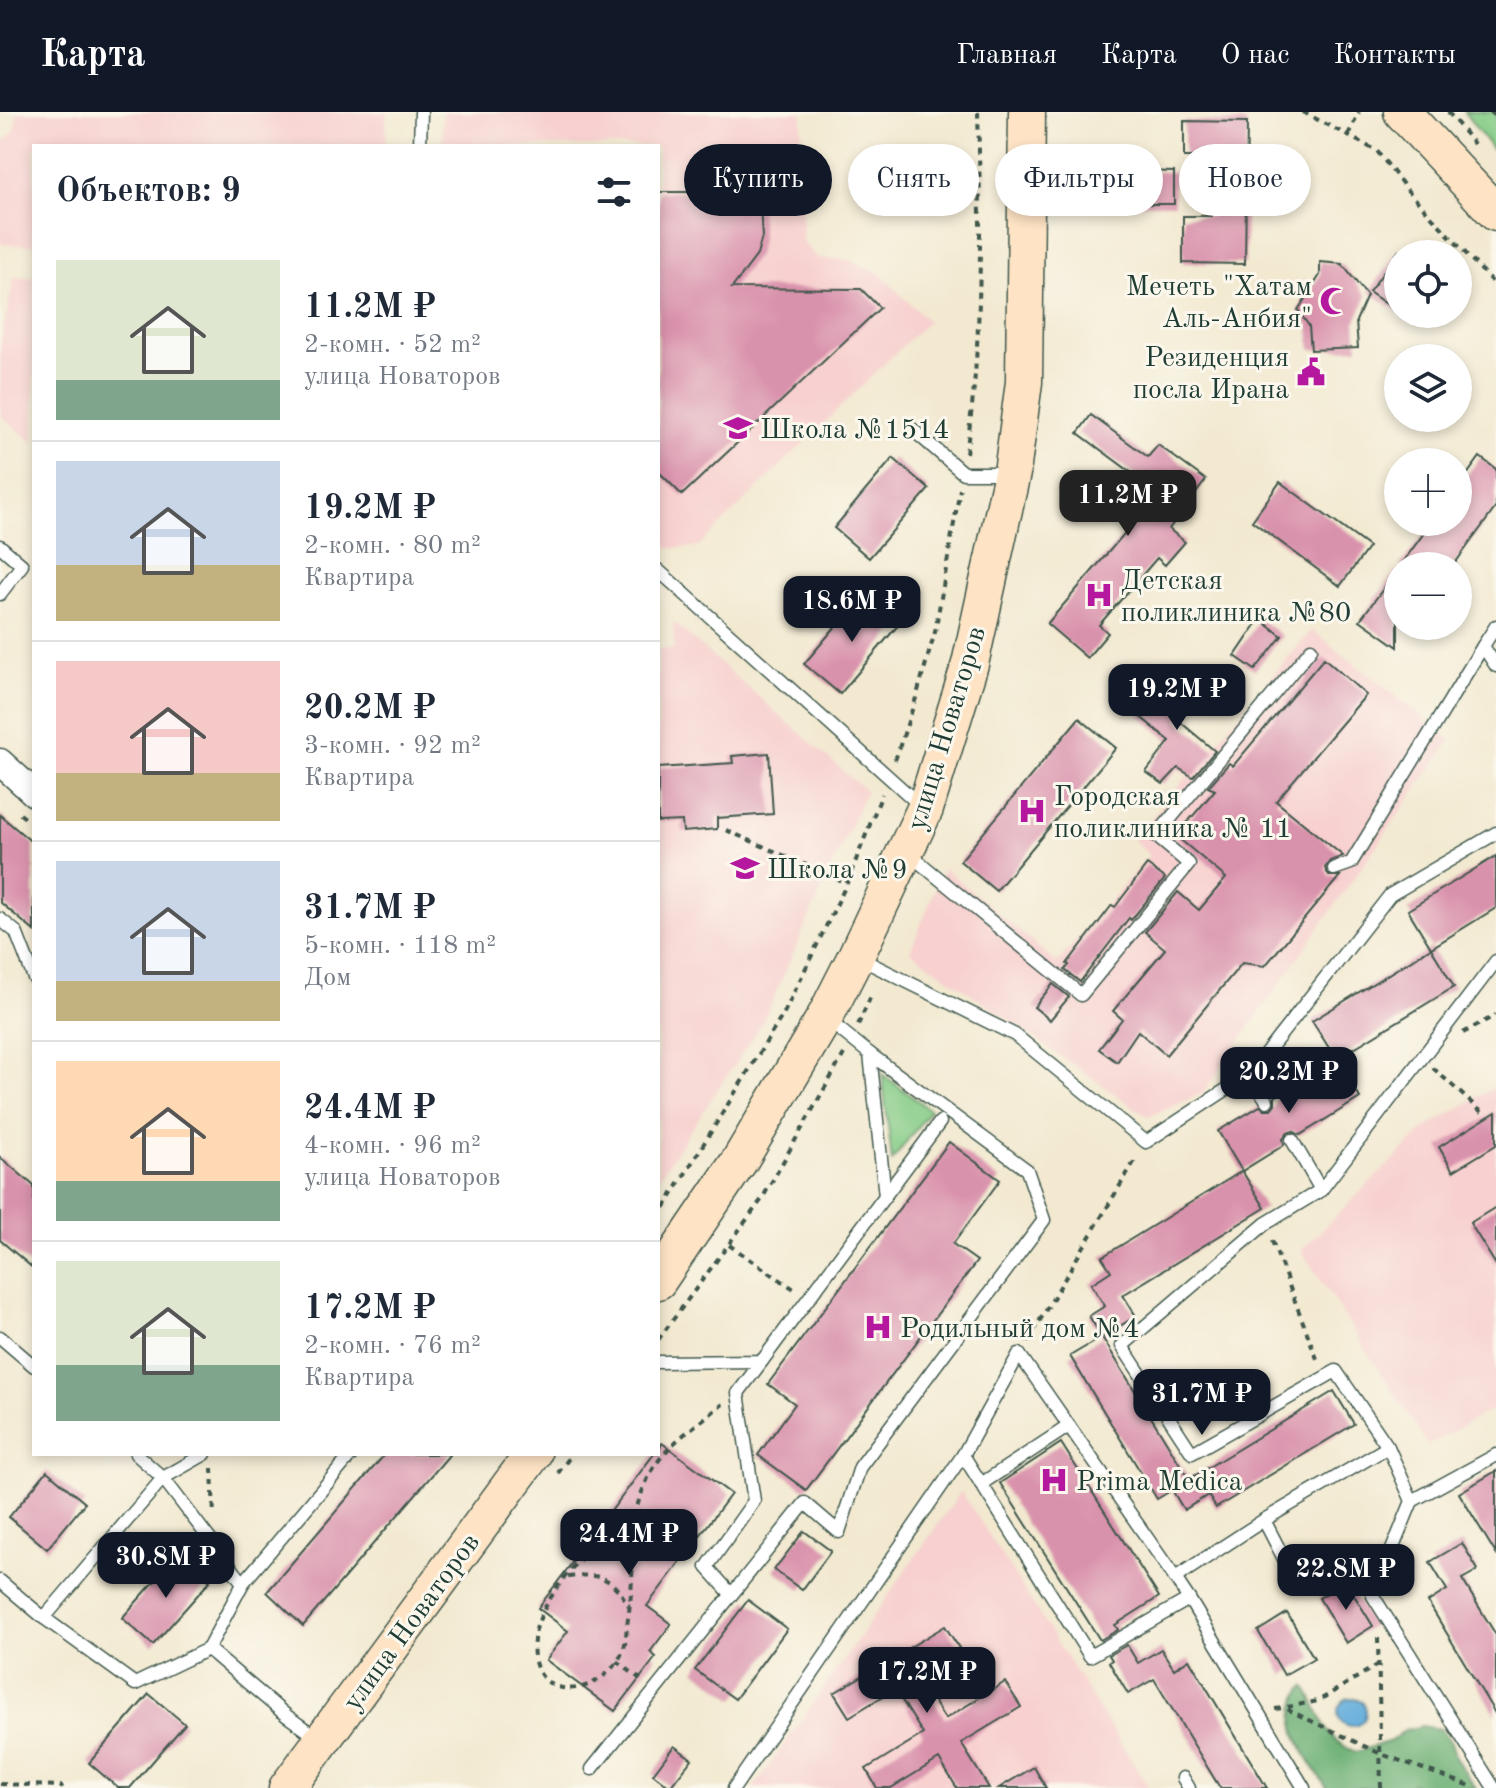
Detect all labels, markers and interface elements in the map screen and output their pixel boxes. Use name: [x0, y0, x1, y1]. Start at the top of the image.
text: Карта: [40, 37, 146, 75]
text: Главная: [956, 42, 1057, 70]
text: Карта: [1101, 42, 1177, 70]
text: О нас: [1221, 42, 1290, 70]
text: Контакты: [1334, 42, 1456, 70]
chip: Купить: [684, 144, 832, 216]
chip: Снять: [848, 144, 979, 216]
chip: Фильтры: [995, 144, 1163, 216]
chip: Новое: [1179, 144, 1311, 216]
icon: filters: [592, 170, 636, 214]
text: Объектов: 9: [56, 175, 241, 209]
map controls: [1384, 240, 1472, 640]
button: locate: [1384, 240, 1472, 328]
place label: Мечеть "Хатам Аль-Анбия": [1126, 274, 1312, 334]
mosque icon: Мечеть "Хатам Аль-Анбия": [1319, 286, 1349, 316]
text: 11.2M ₽: [304, 291, 436, 325]
icon: home: [120, 292, 216, 388]
text: 2-комн. · 52 m²: [304, 332, 481, 358]
button: layers: [1384, 344, 1472, 432]
place label: Резиденция посла Ирана: [1133, 345, 1289, 405]
public building icon: Резиденция посла Ирана: [1296, 357, 1326, 387]
text: улица Новаторов: [304, 364, 501, 390]
school or university icon: Школа №1514: [723, 413, 753, 443]
place label: Школа №1514: [760, 417, 949, 445]
button: +: [1384, 448, 1472, 536]
pin: 11.2M ₽: [1054, 470, 1202, 538]
text: 11.2M ₽: [1077, 483, 1179, 509]
text: 19.2M ₽: [304, 492, 436, 526]
icon: home: [120, 493, 216, 589]
text: 2-комн. · 80 m²: [304, 533, 481, 559]
button: −: [1384, 552, 1472, 640]
text: Квартира: [304, 565, 414, 591]
place label: Детская поликлиника №80: [1121, 568, 1351, 628]
pin: 18.6M ₽: [778, 576, 926, 644]
hospital icon: Детская поликлиника №80: [1084, 580, 1114, 610]
text: 18.6M ₽: [801, 589, 903, 615]
street label: улица Новаторов: [904, 624, 992, 834]
pin: 19.2M ₽: [1103, 664, 1251, 732]
text: 19.2M ₽: [1126, 677, 1228, 703]
text: 20.2M ₽: [304, 692, 436, 726]
icon: home: [120, 693, 216, 789]
text: 3-комн. · 92 m²: [304, 733, 481, 759]
text: Квартира: [304, 765, 414, 791]
place label: Городская поликлиника № 11: [1054, 784, 1292, 844]
hospital icon: Городская поликлиника № 11: [1017, 796, 1047, 826]
school or university icon: Школа №9: [730, 853, 760, 883]
place label: Школа №9: [767, 857, 908, 885]
text: 31.7M ₽: [304, 892, 436, 926]
icon: home: [120, 893, 216, 989]
text: 5-комн. · 118 m²: [304, 933, 496, 959]
text: Дом: [304, 965, 351, 991]
pin: 20.2M ₽: [1215, 1047, 1363, 1115]
text: 20.2M ₽: [1238, 1060, 1340, 1086]
text: 24.4M ₽: [304, 1092, 436, 1126]
icon: home: [120, 1093, 216, 1189]
text: 4-комн. · 96 m²: [304, 1133, 481, 1159]
text: улица Новаторов: [304, 1165, 501, 1191]
text: 17.2M ₽: [304, 1292, 436, 1326]
icon: home: [120, 1293, 216, 1389]
hospital icon: Родильный дом №4: [863, 1312, 893, 1342]
place label: Родильный дом №4: [900, 1316, 1140, 1344]
text: 2-комн. · 76 m²: [304, 1333, 481, 1359]
text: Квартира: [304, 1365, 414, 1391]
pin: 31.7M ₽: [1128, 1369, 1276, 1437]
text: 31.7M ₽: [1151, 1382, 1253, 1408]
hospital icon: Prima Medica: [1039, 1465, 1069, 1495]
place label: Prima Medica: [1076, 1469, 1243, 1497]
pin: 24.4M ₽: [555, 1509, 703, 1577]
text: 24.4M ₽: [578, 1522, 680, 1548]
street label: улица Новаторов: [339, 1529, 486, 1717]
pin: 30.8M ₽: [92, 1532, 240, 1600]
pin: 22.8M ₽: [1272, 1544, 1420, 1612]
text: 30.8M ₽: [115, 1545, 217, 1571]
text: 22.8M ₽: [1295, 1557, 1397, 1583]
pin: 17.2M ₽: [853, 1647, 1001, 1715]
text: 17.2M ₽: [876, 1660, 978, 1686]

